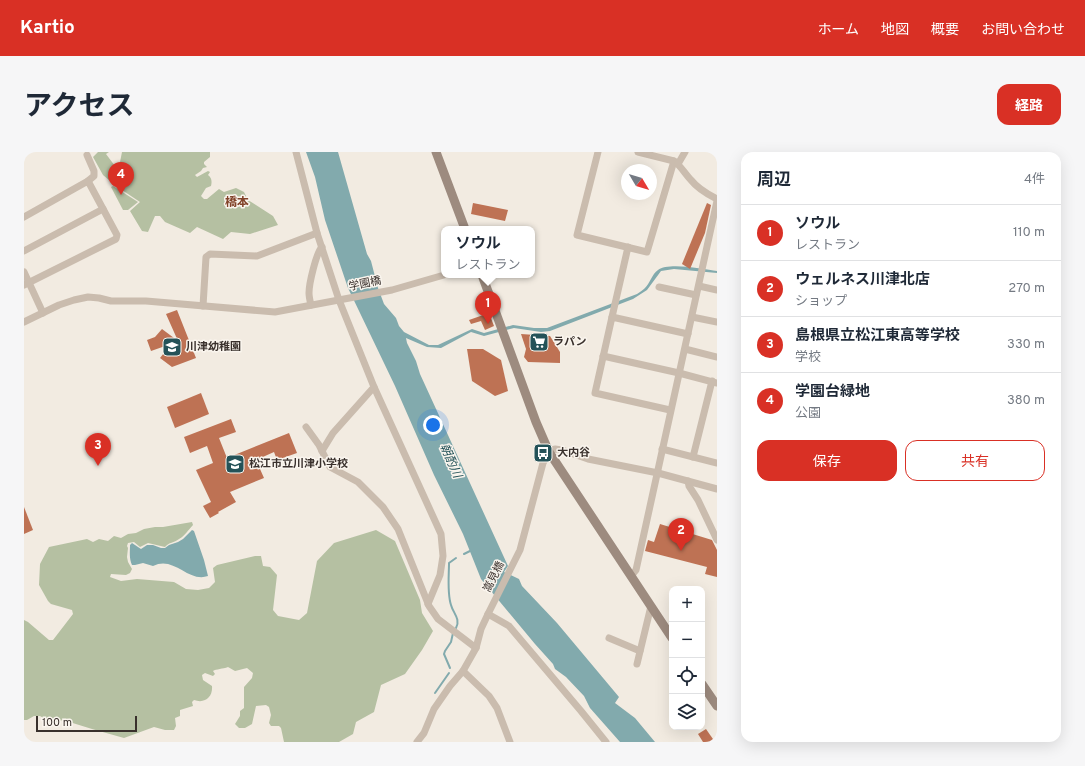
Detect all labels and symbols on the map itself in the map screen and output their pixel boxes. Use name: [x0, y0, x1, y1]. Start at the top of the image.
pin: 4: [108, 162, 134, 195]
north arrow: [621, 164, 657, 200]
district label: 橋本: [225, 195, 249, 211]
street label: 学園橋: [347, 274, 383, 294]
pin: 1: [475, 291, 501, 324]
supermarket icon: ラパン: [528, 331, 550, 353]
place label: ラパン: [553, 335, 586, 349]
school or university icon: 川津幼稚園: [161, 336, 183, 358]
place label: 川津幼稚園: [186, 340, 241, 354]
your location: [423, 415, 443, 435]
pin: 3: [85, 433, 111, 466]
water label: 朝酌川: [435, 441, 465, 483]
bus stop icon: 大内谷: [532, 442, 554, 464]
place label: 大内谷: [557, 446, 590, 460]
school or university icon: 松江市立川津小学校: [224, 453, 246, 475]
place label: 松江市立川津小学校: [249, 457, 348, 471]
pin: 2: [668, 518, 694, 551]
street label: 嵩見橋: [480, 559, 508, 595]
scale bar: [36, 714, 137, 733]

